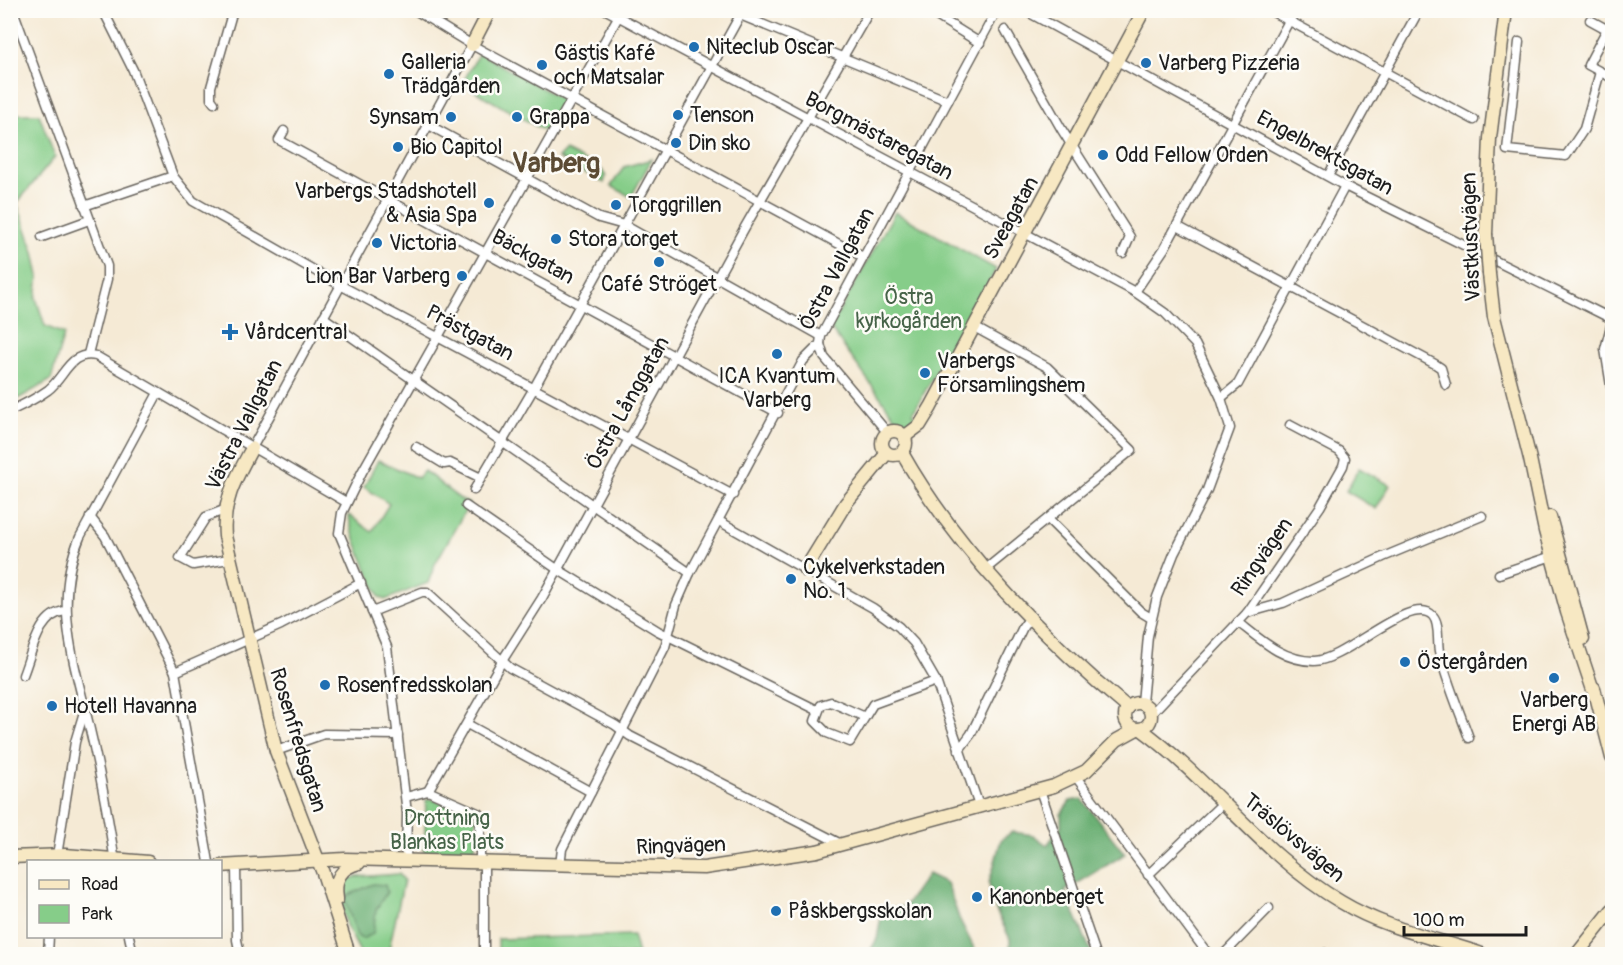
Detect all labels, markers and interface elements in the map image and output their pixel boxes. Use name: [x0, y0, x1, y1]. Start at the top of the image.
place label: Niteclub Oscar: [706, 34, 835, 61]
place label: Gästis Kafé och Matsalar: [554, 40, 665, 91]
marker: Niteclub Oscar: [687, 40, 701, 54]
place label: Galleria Trädgården: [401, 49, 500, 100]
place label: Varberg Pizzeria: [1158, 50, 1300, 77]
marker: Varberg Pizzeria: [1139, 56, 1153, 70]
marker: Gästis Kafé och Matsalar: [535, 58, 549, 72]
marker: Galleria Trädgården: [382, 67, 396, 81]
street label: Borgmästaregatan: [800, 86, 958, 186]
place label: Tenson: [690, 102, 754, 129]
place label: Synsam: [369, 104, 439, 131]
place label: Grappa: [529, 104, 590, 131]
street label: Engelbrektsgatan: [1252, 104, 1398, 202]
marker: Tenson: [671, 108, 685, 122]
marker: Synsam: [444, 110, 458, 124]
marker: Grappa: [510, 110, 524, 124]
place label: Din sko: [688, 130, 751, 157]
place label: Bio Capitol: [410, 134, 503, 161]
marker: Din sko: [669, 136, 683, 150]
marker: Bio Capitol: [391, 140, 405, 154]
place label: Odd Fellow Orden: [1115, 142, 1268, 169]
district label: Varberg: [512, 147, 600, 180]
marker: Odd Fellow Orden: [1096, 148, 1110, 162]
street label: Sveagatan: [977, 172, 1045, 264]
street label: Västkustvägen: [1455, 172, 1487, 302]
place label: Varbergs Stadshotell & Asia Spa: [294, 178, 477, 229]
place label: Torggrillen: [628, 192, 722, 219]
marker: Varbergs Stadshotell & Asia Spa: [482, 196, 496, 210]
marker: Torggrillen: [609, 198, 623, 212]
street label: Östra Vallgatan: [793, 203, 881, 335]
street label: Bäckgatan: [487, 223, 579, 291]
place label: Stora torget: [568, 226, 679, 253]
place label: Victoria: [389, 230, 457, 257]
marker: Stora torget: [549, 232, 563, 246]
marker: Victoria: [370, 236, 384, 250]
marker: Café Ströget: [652, 255, 666, 269]
place label: Lion Bar Varberg: [305, 263, 450, 290]
marker: Lion Bar Varberg: [455, 269, 469, 283]
place label: Café Ströget: [601, 271, 718, 298]
park label: Östra kyrkogården: [856, 284, 962, 335]
street label: Prästgatan: [421, 299, 519, 367]
place label: Vårdcentral: [244, 319, 348, 346]
marker: Vårdcentral: [221, 323, 239, 341]
street label: Östra Långgatan: [580, 332, 676, 474]
marker: ICA Kvantum Varberg: [770, 347, 784, 361]
place label: Varbergs Församlingshem: [937, 348, 1085, 399]
street label: Västra Vallgatan: [199, 355, 289, 495]
place label: ICA Kvantum Varberg: [718, 363, 836, 414]
marker: Varbergs Församlingshem: [918, 366, 932, 380]
street label: Ringvägen: [1225, 512, 1299, 602]
place label: Cykelverkstaden No. 1: [803, 554, 945, 605]
marker: Cykelverkstaden No. 1: [784, 572, 798, 586]
place label: Östergården: [1417, 649, 1528, 676]
marker: Östergården: [1398, 655, 1412, 669]
street label: Rosenfredsgatan: [263, 665, 333, 815]
marker: Varberg Energi AB: [1547, 671, 1561, 685]
place label: Rosenfredsskolan: [337, 672, 493, 699]
marker: Rosenfredsskolan: [318, 678, 332, 692]
place label: Varberg Energi AB: [1512, 687, 1596, 738]
place label: Hotell Havanna: [64, 693, 197, 720]
marker: Hotell Havanna: [45, 699, 59, 713]
street label: Träslövsvägen: [1237, 787, 1351, 889]
park label: Drottning Blankas Plats: [390, 805, 505, 856]
street label: Ringvägen: [636, 831, 726, 861]
legend: [27, 860, 222, 938]
text: Road: [81, 873, 118, 896]
place label: Kanonberget: [989, 884, 1104, 911]
marker: Kanonberget: [970, 890, 984, 904]
place label: Påskbergsskolan: [788, 898, 932, 925]
scale bar: [1404, 899, 1526, 937]
text: Park: [81, 903, 113, 926]
marker: Påskbergsskolan: [769, 904, 783, 918]
text: 100 m: [1413, 909, 1465, 932]

